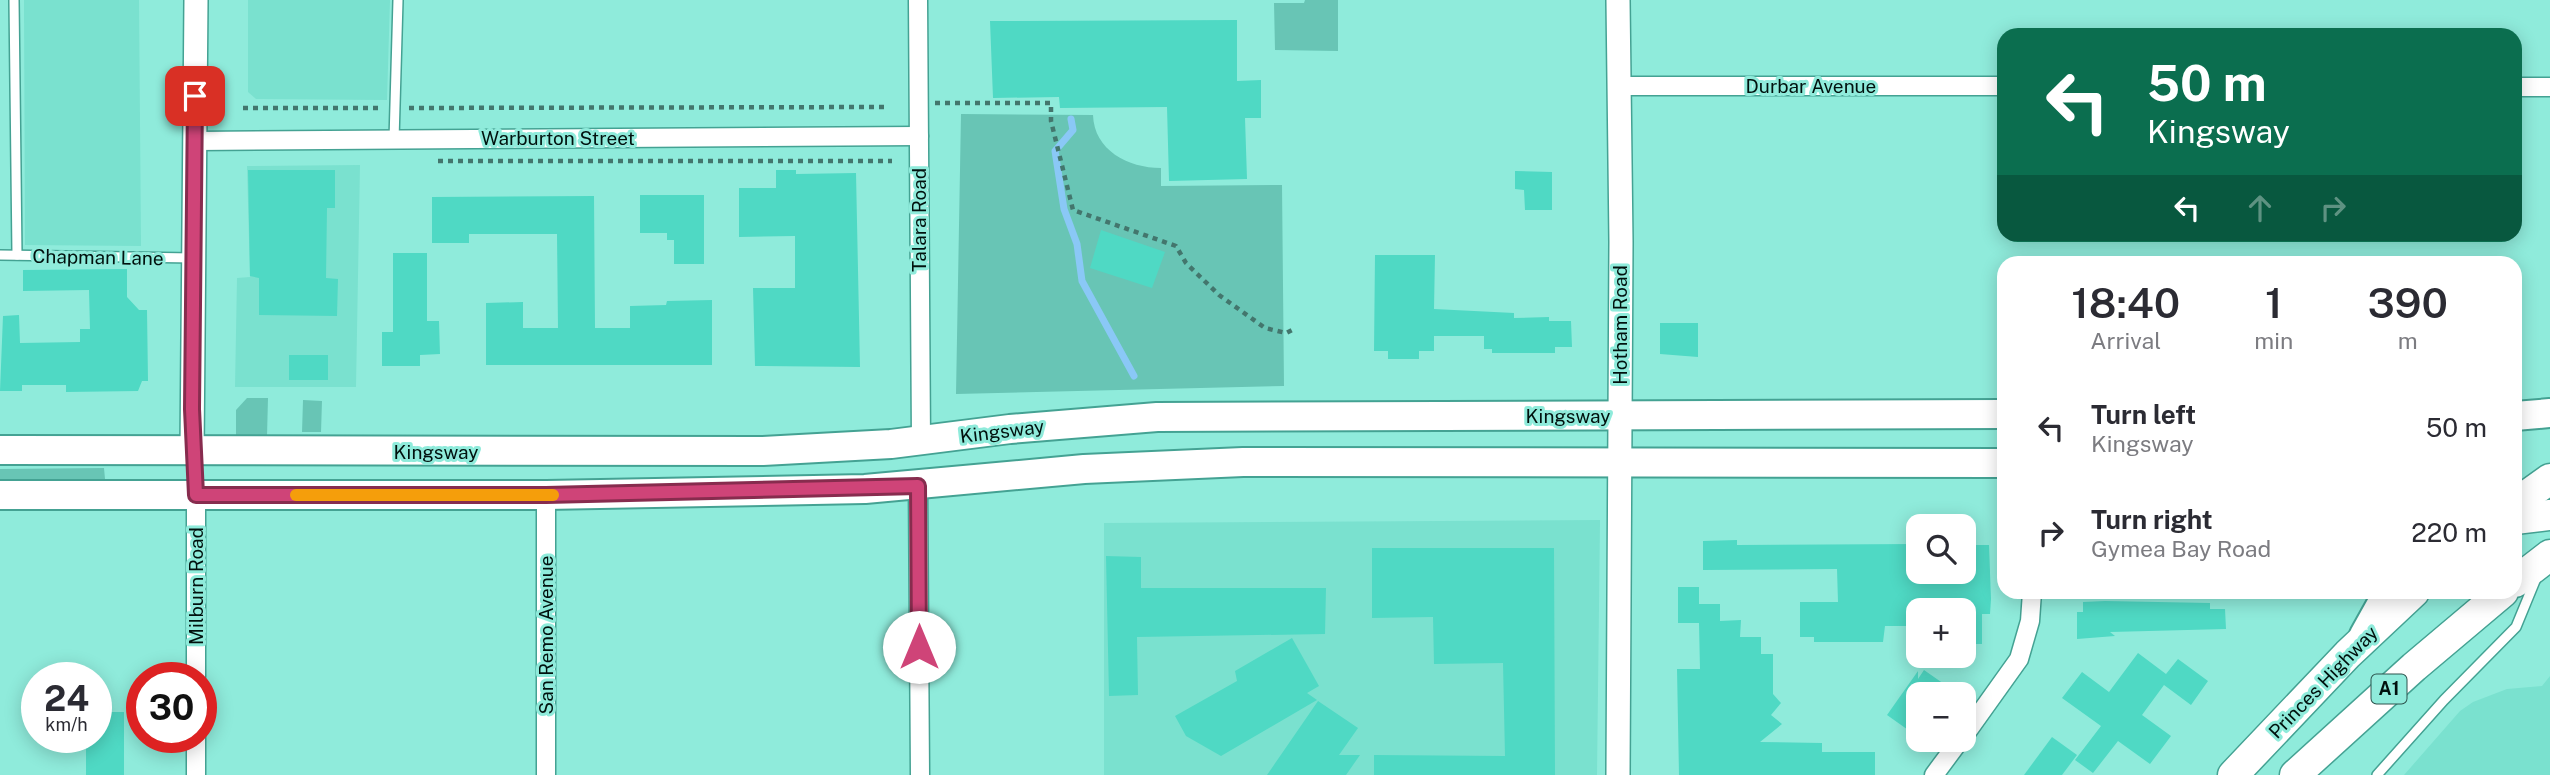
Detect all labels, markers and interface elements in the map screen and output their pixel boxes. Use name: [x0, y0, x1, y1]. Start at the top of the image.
text: 50 m: [2147, 54, 2267, 112]
icon: left: [2032, 56, 2123, 147]
pin: [165, 66, 225, 126]
street label: Durbar Avenue: [1746, 75, 1876, 97]
icon: arrive: [176, 77, 214, 115]
text: Kingsway: [2147, 113, 2290, 150]
street label: Warburton Street: [481, 127, 635, 149]
street label: Talara Road: [908, 168, 930, 272]
icon: left: [2168, 189, 2206, 227]
icon: ahead: [2241, 189, 2279, 227]
icon: right: [2314, 189, 2352, 227]
street label: Chapman Lane: [32, 245, 164, 269]
street label: Hotham Road: [1609, 265, 1631, 385]
text: 18:40: [2071, 278, 2180, 327]
text: 1: [2265, 278, 2283, 327]
text: 390: [2368, 278, 2448, 327]
text: Arrival: [2090, 327, 2161, 354]
text: min: [2254, 327, 2293, 354]
text: m: [2398, 327, 2418, 354]
text: Turn left: [2091, 399, 2196, 430]
street label: Kingsway: [1526, 405, 1610, 427]
icon: left: [2032, 409, 2070, 447]
text: 50 m: [2426, 412, 2487, 443]
street label: Kingsway: [959, 415, 1045, 447]
text: Kingsway: [2091, 430, 2194, 457]
street label: Kingsway: [394, 441, 478, 463]
text: Turn right: [2091, 504, 2213, 535]
map controls: [1906, 514, 1976, 752]
button: search: [1906, 514, 1976, 584]
icon: right: [2032, 514, 2070, 552]
text: 220 m: [2411, 517, 2487, 548]
street label: Milburn Road: [185, 527, 207, 645]
text: Gymea Bay Road: [2091, 535, 2271, 562]
street label: San Remo Avenue: [535, 556, 557, 714]
button: +: [1906, 598, 1976, 668]
position arrow: [882, 610, 956, 684]
street label: Princes Highway: [2264, 621, 2382, 743]
speed limit sign: 30: [126, 662, 217, 753]
road number: A1: [2372, 674, 2406, 704]
text: 24: [44, 678, 89, 719]
button: −: [1906, 682, 1976, 752]
text: km/h: [45, 714, 88, 735]

